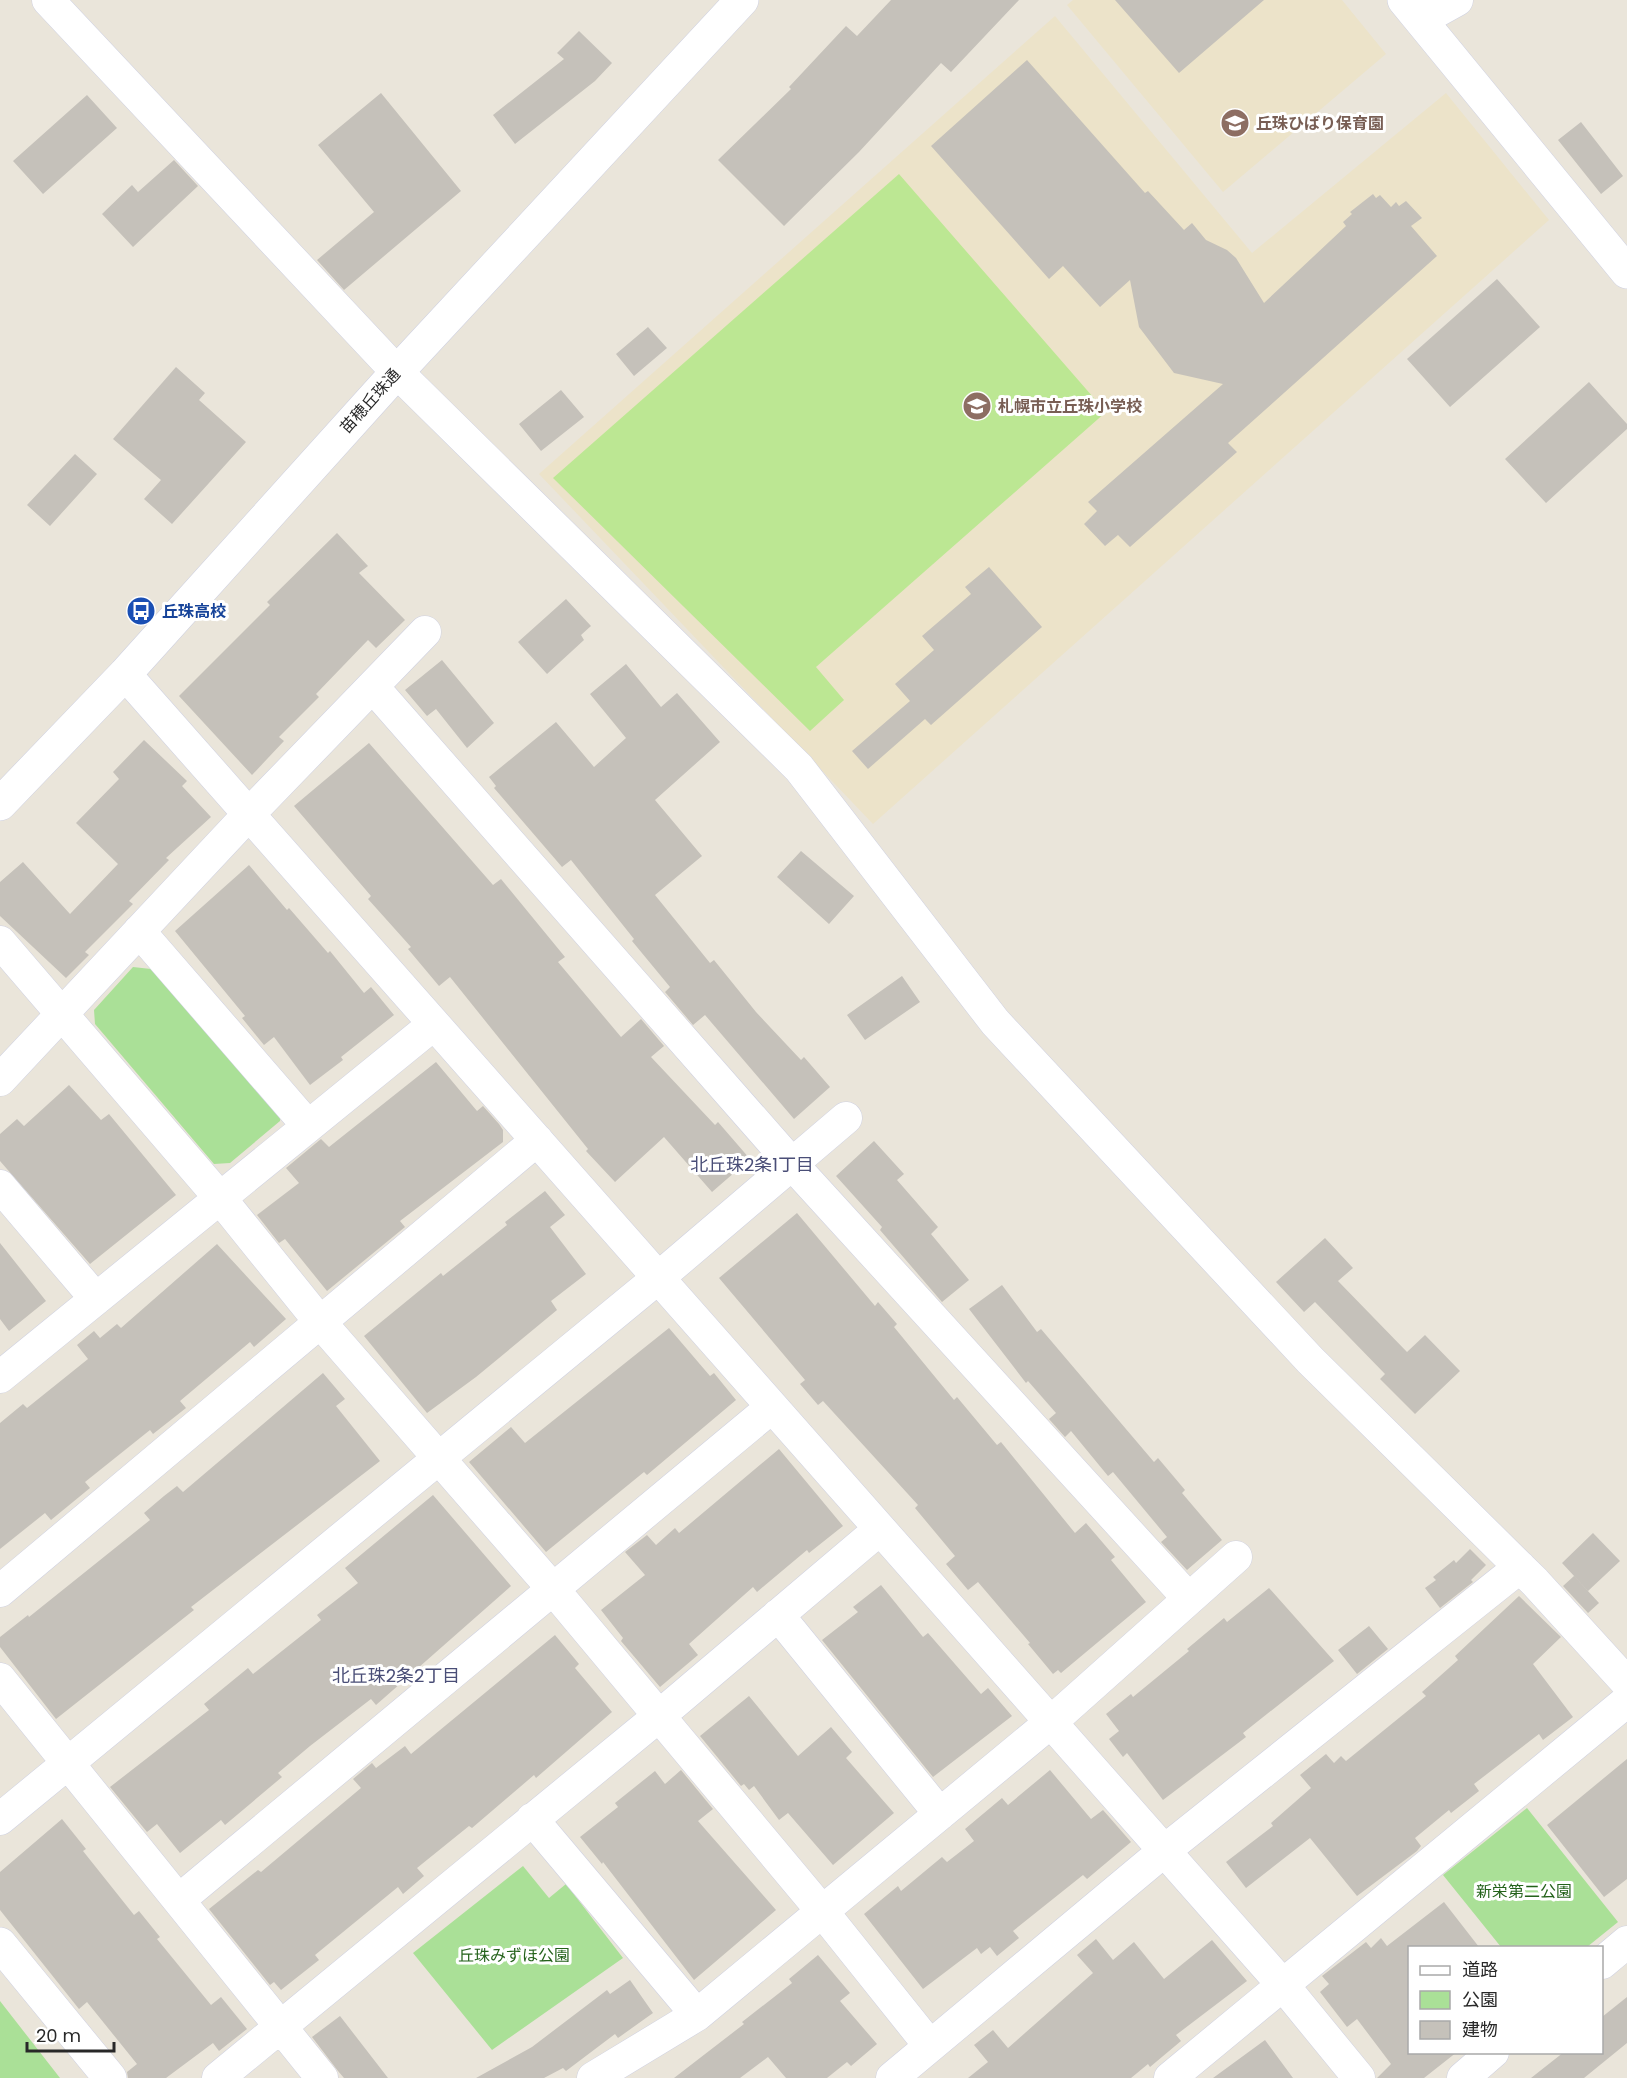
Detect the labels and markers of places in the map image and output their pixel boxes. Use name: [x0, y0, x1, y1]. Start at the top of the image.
school or university icon: 丘珠ひばり保育園: [1219, 107, 1251, 139]
place label: 丘珠ひばり保育園: [1256, 112, 1384, 135]
school or university icon: 札幌市立丘珠小学校: [961, 390, 993, 422]
place label: 札幌市立丘珠小学校: [998, 395, 1142, 418]
bus stop icon: 丘珠高校: [125, 595, 157, 627]
place label: 丘珠高校: [162, 600, 226, 623]

